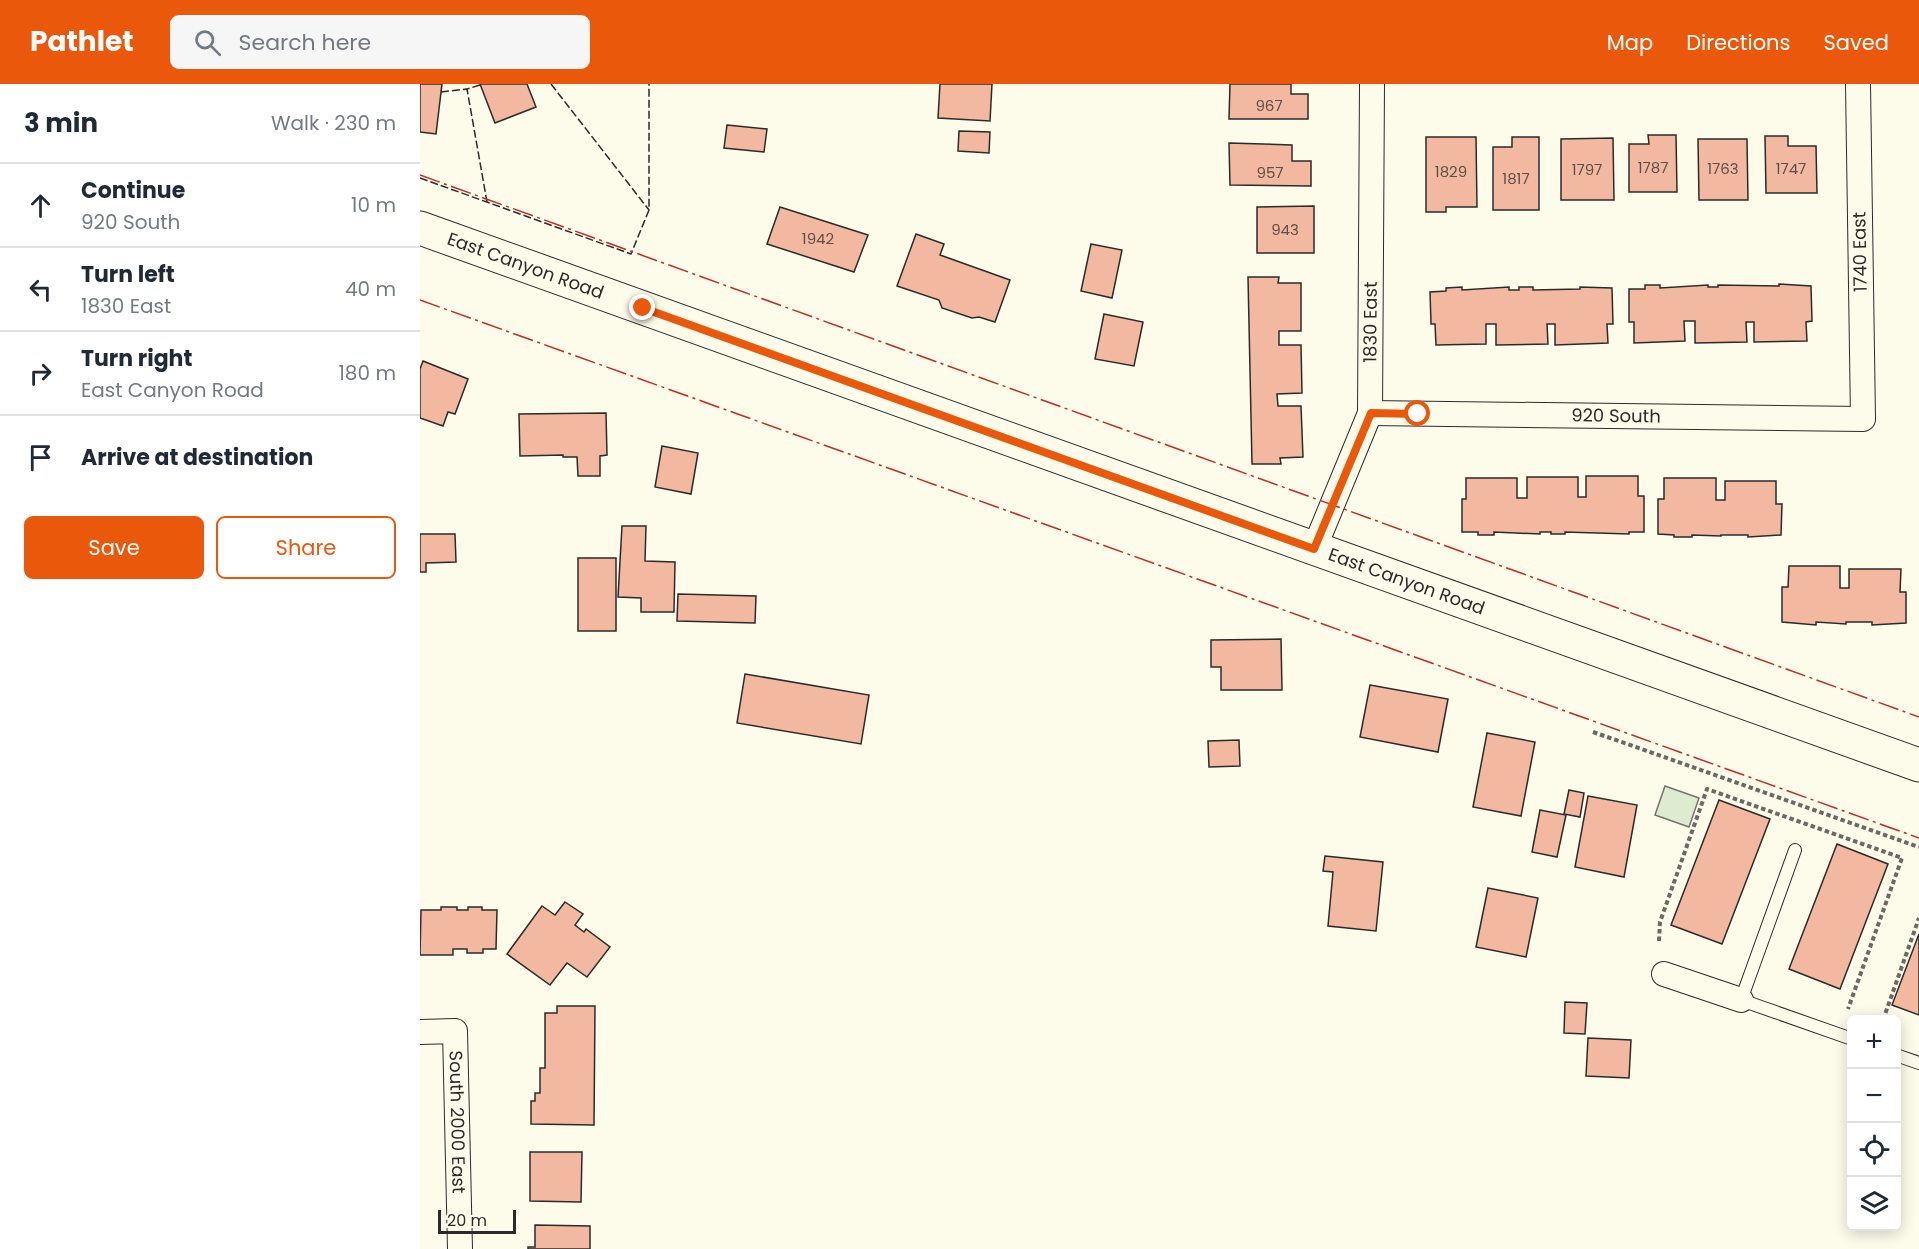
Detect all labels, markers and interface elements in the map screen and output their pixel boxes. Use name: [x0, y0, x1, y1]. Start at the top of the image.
search box: [170, 15, 590, 69]
text: Pathlet: [30, 22, 134, 61]
icon: search: [191, 26, 224, 59]
text: Search here: [239, 27, 371, 58]
text: Map: [1607, 28, 1653, 57]
text: Directions: [1686, 28, 1790, 57]
text: Saved: [1823, 28, 1889, 57]
house number: 967: [1255, 95, 1283, 116]
text: 3 min: [24, 105, 98, 141]
text: Walk · 230 m: [271, 109, 396, 137]
house number: 1787: [1638, 157, 1668, 178]
house number: 1763: [1707, 158, 1739, 179]
house number: 1747: [1776, 158, 1806, 179]
house number: 1797: [1572, 159, 1602, 180]
house number: 1829: [1435, 161, 1467, 182]
house number: 957: [1256, 162, 1284, 183]
house number: 1817: [1502, 168, 1530, 189]
text: Continue: [81, 175, 185, 206]
icon: ahead: [24, 189, 57, 222]
text: 10 m: [351, 191, 396, 219]
text: 920 South: [81, 208, 180, 236]
street label: 1740 East: [1846, 212, 1873, 292]
house number: 943: [1271, 219, 1299, 240]
street label: East Canyon Road: [444, 226, 607, 305]
house number: 1942: [802, 228, 834, 249]
text: Turn left: [81, 259, 175, 290]
icon: left: [24, 273, 57, 306]
text: 40 m: [345, 275, 396, 303]
street label: 1830 East: [1357, 281, 1383, 363]
text: 1830 East: [81, 292, 171, 320]
route end: [629, 294, 655, 320]
text: Turn right: [81, 343, 192, 374]
icon: right: [24, 357, 57, 390]
text: 180 m: [338, 359, 396, 387]
text: East Canyon Road: [81, 376, 264, 404]
route start: [1404, 400, 1430, 426]
street label: 920 South: [1571, 402, 1661, 429]
icon: arrive: [24, 441, 57, 474]
text: Arrive at destination: [81, 442, 313, 473]
button: Save: [24, 516, 204, 579]
button: Share: [216, 516, 396, 579]
street label: East Canyon Road: [1325, 541, 1488, 620]
map controls: [1847, 1015, 1901, 1231]
button: +: [1847, 1015, 1901, 1069]
street label: South 2000 East: [443, 1050, 472, 1194]
button: −: [1847, 1069, 1901, 1123]
button: locate: [1847, 1123, 1901, 1177]
button: layers: [1847, 1177, 1901, 1231]
scale bar: [438, 1207, 516, 1234]
text: 20 m: [447, 1209, 487, 1232]

